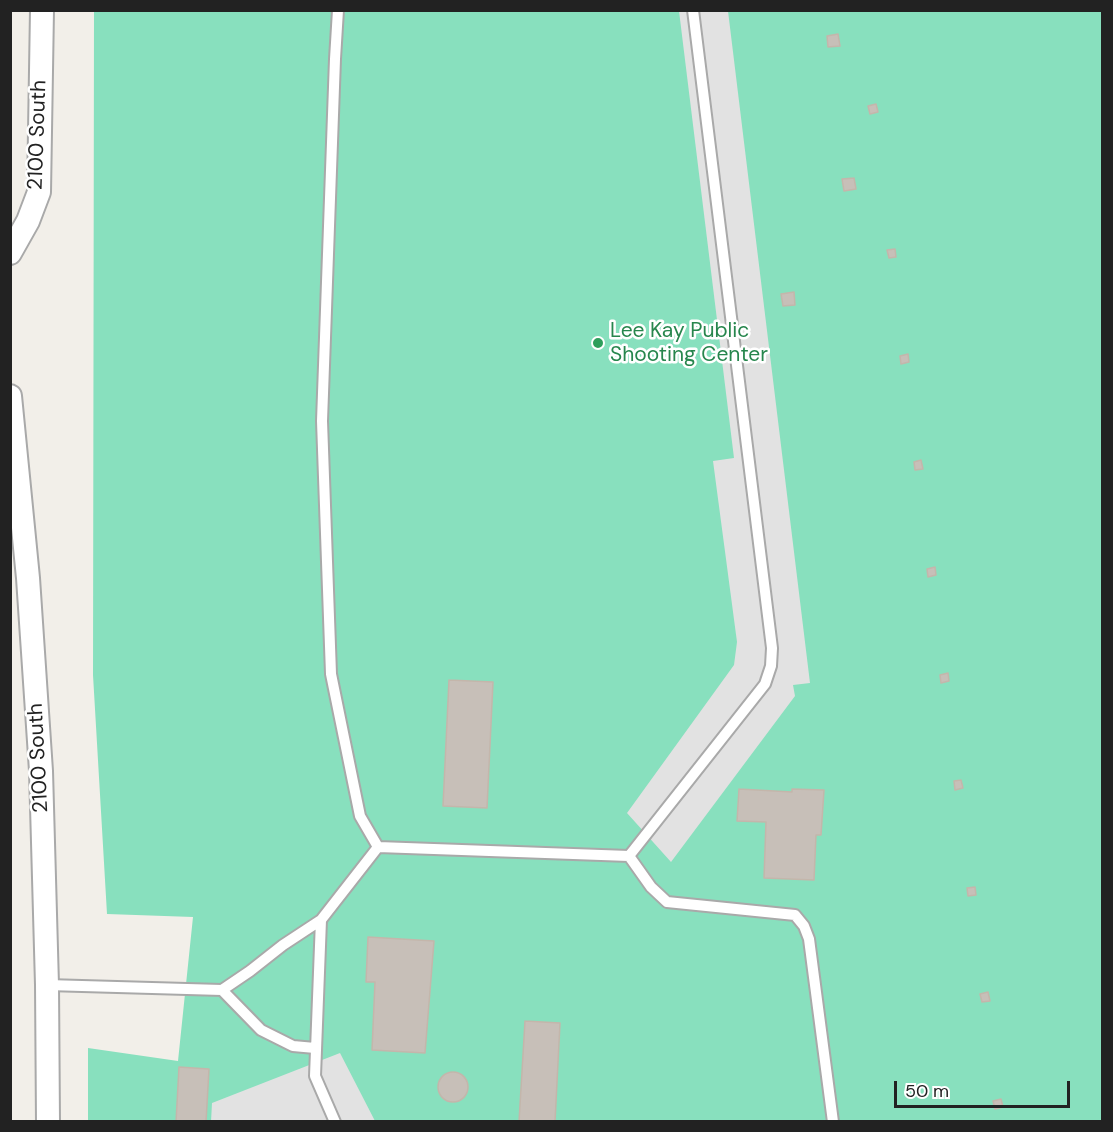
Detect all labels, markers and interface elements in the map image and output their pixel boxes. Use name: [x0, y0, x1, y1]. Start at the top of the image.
street label: 2100 South: [23, 80, 53, 190]
place label: Lee Kay Public Shooting Center: [610, 318, 768, 368]
marker: Lee Kay Public Shooting Center: [591, 336, 605, 350]
street label: 2100 South: [24, 702, 54, 814]
scale bar: [897, 1069, 1072, 1107]
text: 50 m: [905, 1079, 949, 1103]

